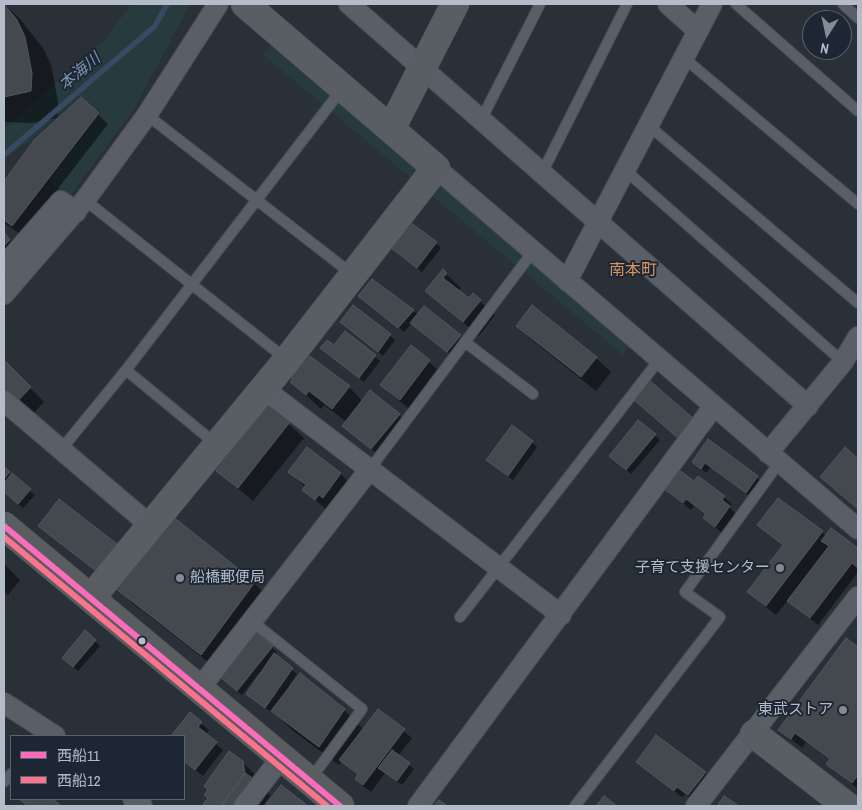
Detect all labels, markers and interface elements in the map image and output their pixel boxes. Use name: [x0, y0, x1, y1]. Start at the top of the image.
north arrow: [802, 10, 852, 60]
text: N: [819, 39, 830, 58]
water label: 本海川: [55, 49, 105, 95]
district label: 南本町: [609, 261, 657, 281]
place label: 子育て支援センター: [635, 559, 770, 577]
marker: 子育て支援センター: [774, 562, 786, 574]
place label: 船橋郵便局: [190, 569, 265, 587]
marker: 船橋郵便局: [174, 572, 186, 584]
unlabelled marker: [137, 636, 147, 646]
place label: 東武ストア: [758, 701, 833, 719]
marker: 東武ストア: [837, 704, 849, 716]
legend: [10, 735, 185, 800]
text: 西船11: [57, 745, 100, 766]
text: 西船12: [57, 770, 101, 791]

